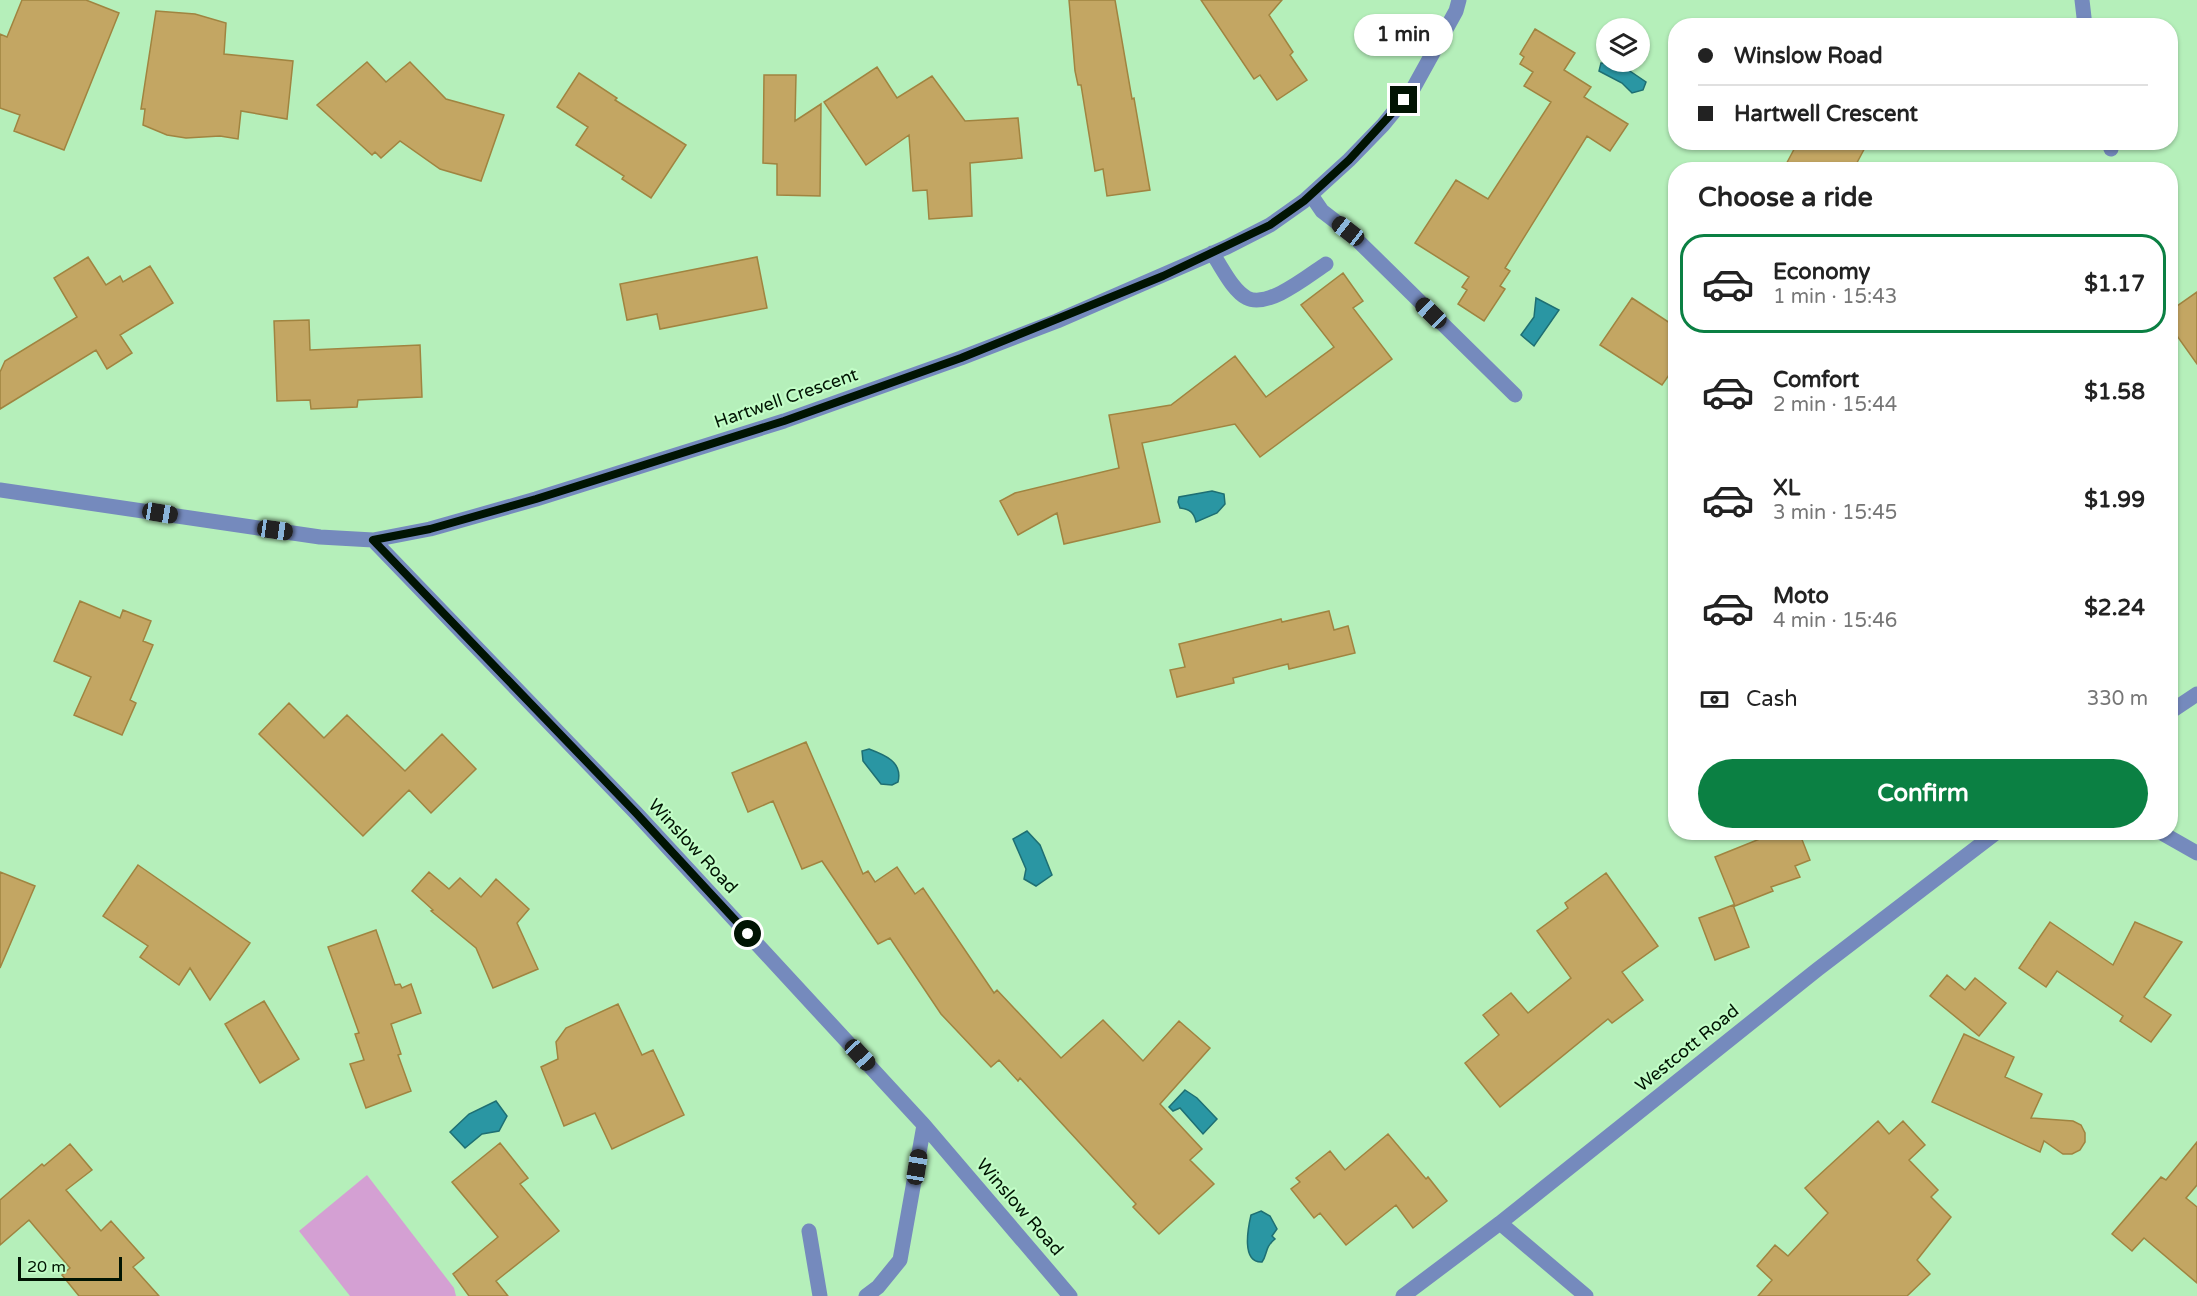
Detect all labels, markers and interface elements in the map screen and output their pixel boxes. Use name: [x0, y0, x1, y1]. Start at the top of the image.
callout: 1 min: [1354, 13, 1454, 55]
map controls: [1596, 18, 1650, 72]
button: layers: [1596, 18, 1650, 72]
text: 1 min: [1377, 23, 1430, 47]
text: Winslow Road: [1734, 43, 1883, 69]
route end: [1390, 86, 1417, 113]
text: Hartwell Crescent: [1734, 101, 1918, 127]
text: Choose a ride: [1698, 181, 1873, 214]
car: [1328, 213, 1368, 249]
icon: car: [1701, 257, 1755, 311]
text: Economy: [1773, 259, 1870, 285]
text: $1.17: [2084, 271, 2145, 297]
text: 1 min · 15:43: [1773, 285, 1897, 309]
car: [1412, 294, 1450, 332]
street label: Hartwell Crescent: [711, 363, 861, 433]
icon: car: [1701, 365, 1755, 419]
text: Comfort: [1773, 367, 1859, 393]
text: $1.58: [2084, 379, 2145, 405]
text: 2 min · 15:44: [1773, 393, 1897, 417]
icon: car: [1701, 473, 1755, 527]
text: XL: [1773, 475, 1800, 501]
text: $1.99: [2084, 487, 2145, 513]
car: [141, 501, 179, 525]
text: 3 min · 15:45: [1773, 501, 1897, 525]
car: [256, 519, 294, 541]
icon: car: [1701, 581, 1755, 635]
text: Moto: [1773, 583, 1829, 609]
text: $2.24: [2084, 595, 2145, 621]
text: 4 min · 15:46: [1773, 609, 1897, 633]
icon: cash: [1698, 683, 1731, 716]
text: Cash: [1746, 686, 1798, 712]
text: 330 m: [2087, 687, 2148, 711]
button: Confirm: [1698, 759, 2148, 828]
street label: Winslow Road: [643, 794, 743, 898]
route start: [734, 920, 761, 947]
street label: Westcott Road: [1631, 999, 1743, 1097]
car: [841, 1036, 879, 1074]
car: [905, 1148, 929, 1186]
street label: Winslow Road: [972, 1154, 1068, 1260]
scale bar: [18, 1254, 122, 1282]
text: 20 m: [27, 1257, 66, 1277]

